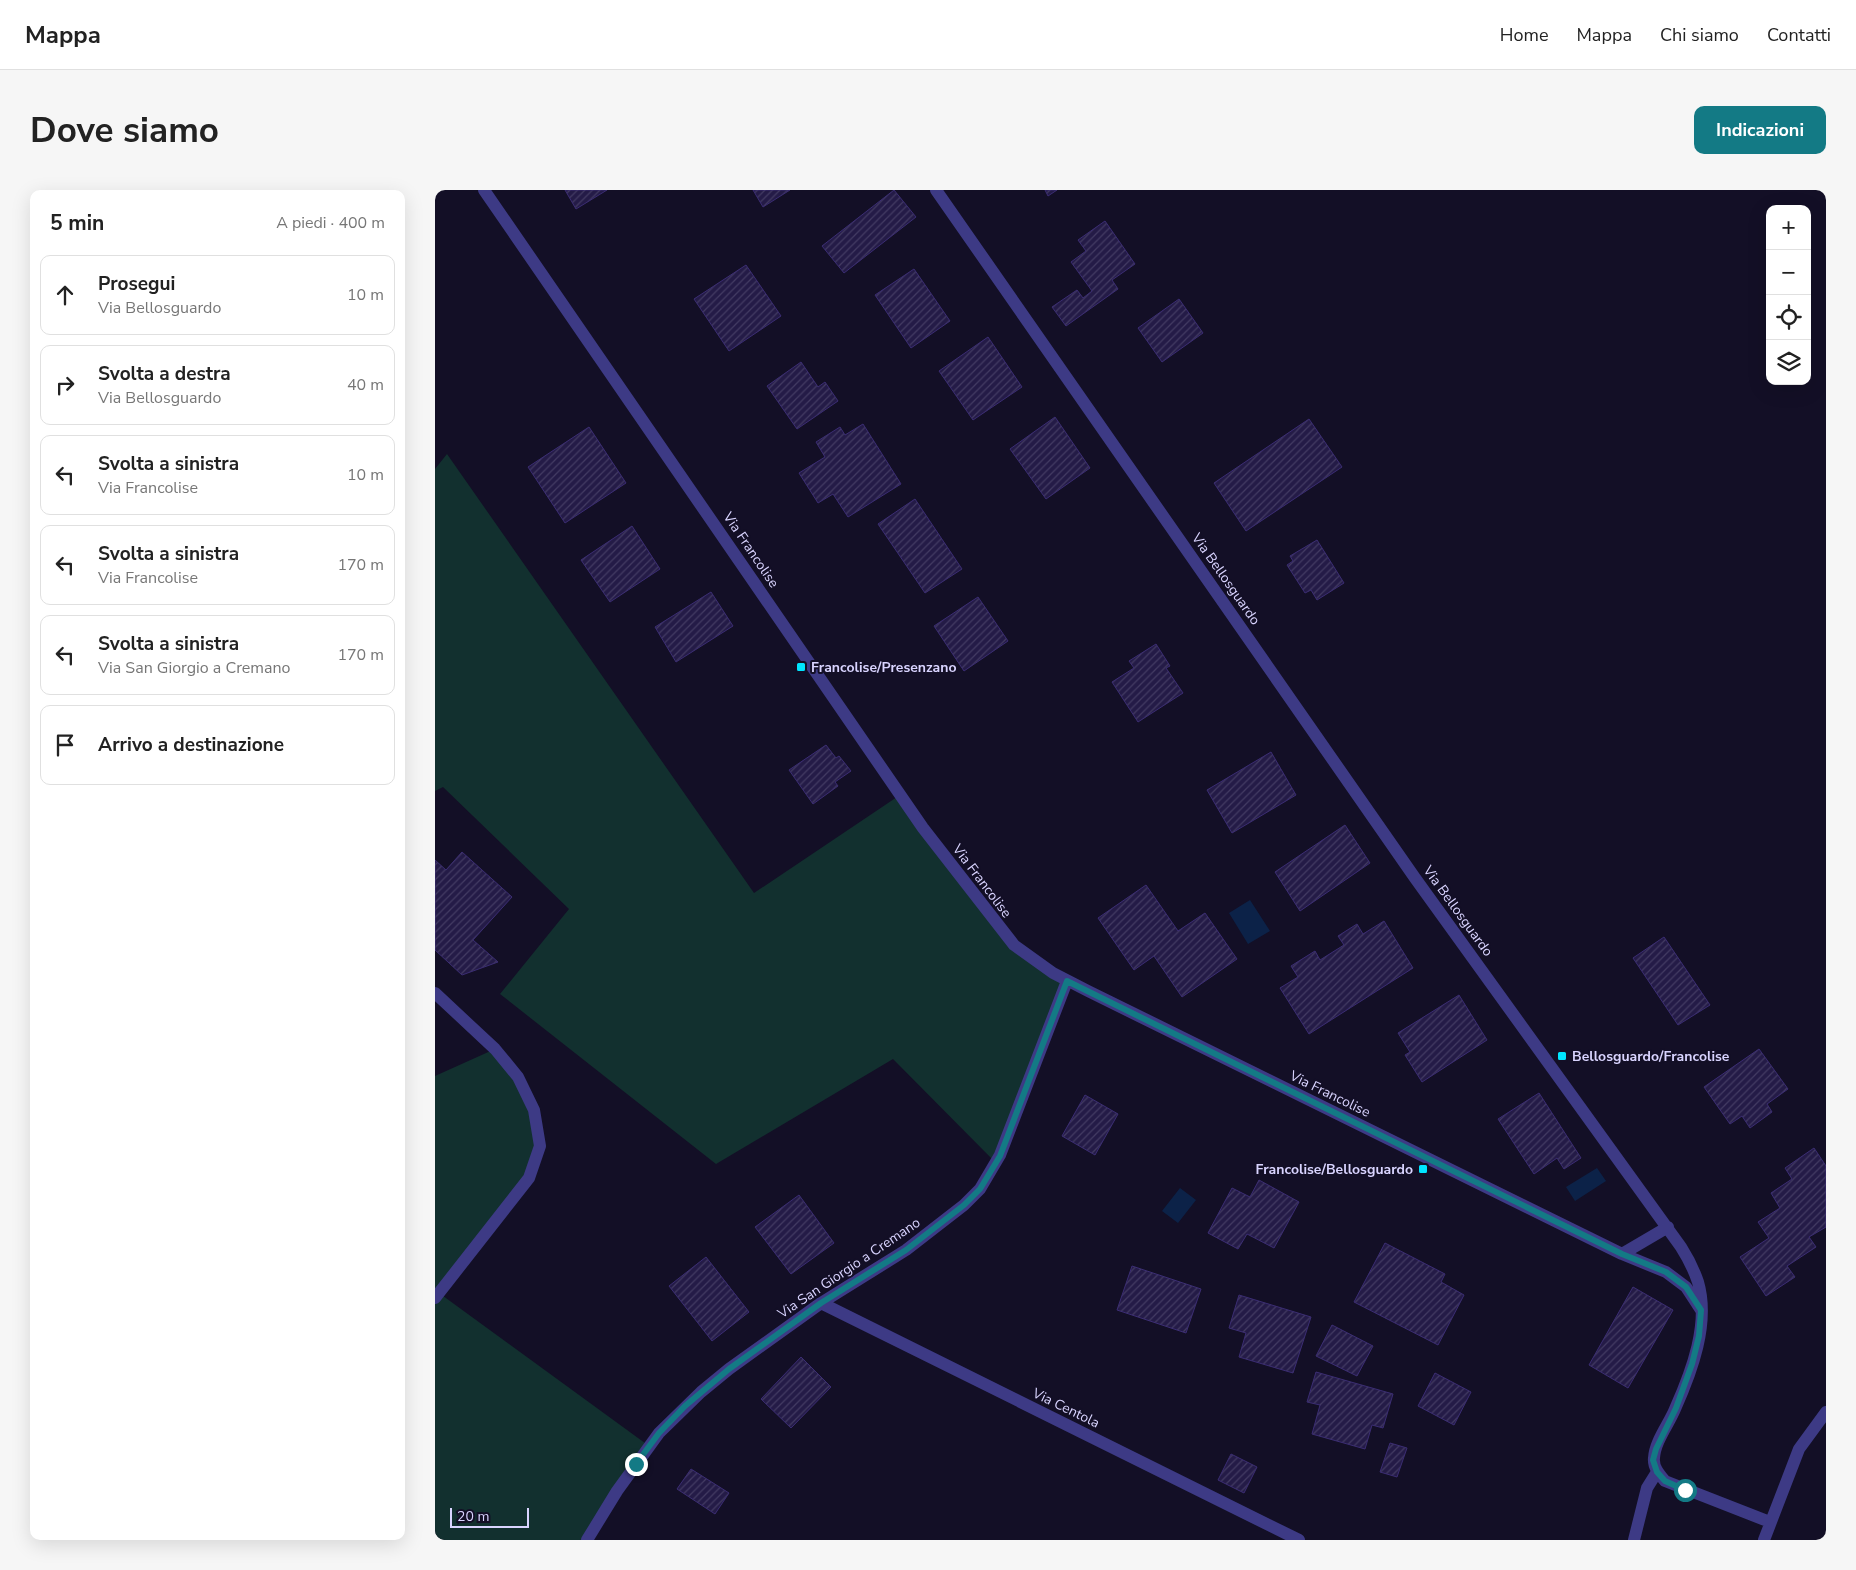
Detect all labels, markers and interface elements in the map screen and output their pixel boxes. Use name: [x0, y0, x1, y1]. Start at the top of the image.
text: Mappa: [25, 19, 101, 51]
text: Home: [1500, 23, 1548, 47]
text: Mappa: [1576, 23, 1632, 47]
text: Chi siamo: [1660, 23, 1739, 47]
text: Contatti: [1767, 23, 1831, 47]
button: Indicazioni: [1694, 106, 1826, 154]
text: Dove siamo: [30, 107, 219, 154]
map controls: [1766, 205, 1811, 385]
button: +: [1766, 205, 1811, 250]
text: 5 min: [50, 209, 104, 237]
text: A piedi · 400 m: [276, 212, 385, 234]
button: −: [1766, 250, 1811, 295]
text: Prosegui: [98, 271, 175, 297]
icon: ahead: [51, 281, 79, 309]
text: 10 m: [347, 284, 384, 306]
button: locate: [1766, 295, 1811, 340]
text: Via Bellosguardo: [98, 297, 221, 319]
button: layers: [1766, 340, 1811, 385]
text: Svolta a destra: [98, 361, 231, 387]
icon: right: [51, 371, 79, 399]
text: 40 m: [347, 374, 384, 396]
text: Via Bellosguardo: [98, 387, 221, 409]
text: Svolta a sinistra: [98, 451, 239, 477]
icon: left: [51, 461, 79, 489]
text: 10 m: [347, 464, 384, 486]
text: Via Francolise: [98, 477, 198, 499]
street label: Via Francolise: [718, 508, 783, 592]
street label: Via Bellosguardo: [1187, 529, 1265, 629]
text: Svolta a sinistra: [98, 541, 239, 567]
icon: left: [51, 551, 79, 579]
text: 170 m: [337, 554, 384, 576]
text: Via Francolise: [98, 567, 198, 589]
text: Svolta a sinistra: [98, 631, 239, 657]
icon: left: [51, 641, 79, 669]
text: 170 m: [337, 644, 384, 666]
text: Via San Giorgio a Cremano: [98, 657, 290, 679]
place label: Francolise/Presenzano: [811, 658, 957, 677]
marker: Francolise/Presenzano: [795, 661, 807, 673]
icon: arrive: [51, 731, 79, 759]
text: Arrivo a destinazione: [98, 732, 284, 758]
street label: Via Francolise: [947, 840, 1016, 922]
street label: Via Bellosguardo: [1418, 861, 1498, 960]
place label: Bellosguardo/Francolise: [1572, 1047, 1730, 1066]
marker: Bellosguardo/Francolise: [1556, 1050, 1568, 1062]
street label: Via Francolise: [1286, 1066, 1373, 1122]
place label: Francolise/Bellosguardo: [1255, 1160, 1413, 1179]
marker: Francolise/Bellosguardo: [1417, 1163, 1429, 1175]
street label: Via San Giorgio a Cremano: [773, 1213, 924, 1324]
street label: Via Centola: [1028, 1383, 1103, 1432]
route end: [625, 1453, 648, 1476]
route start: [1674, 1479, 1697, 1502]
scale bar: [450, 1505, 529, 1528]
text: 20 m: [457, 1507, 489, 1526]

